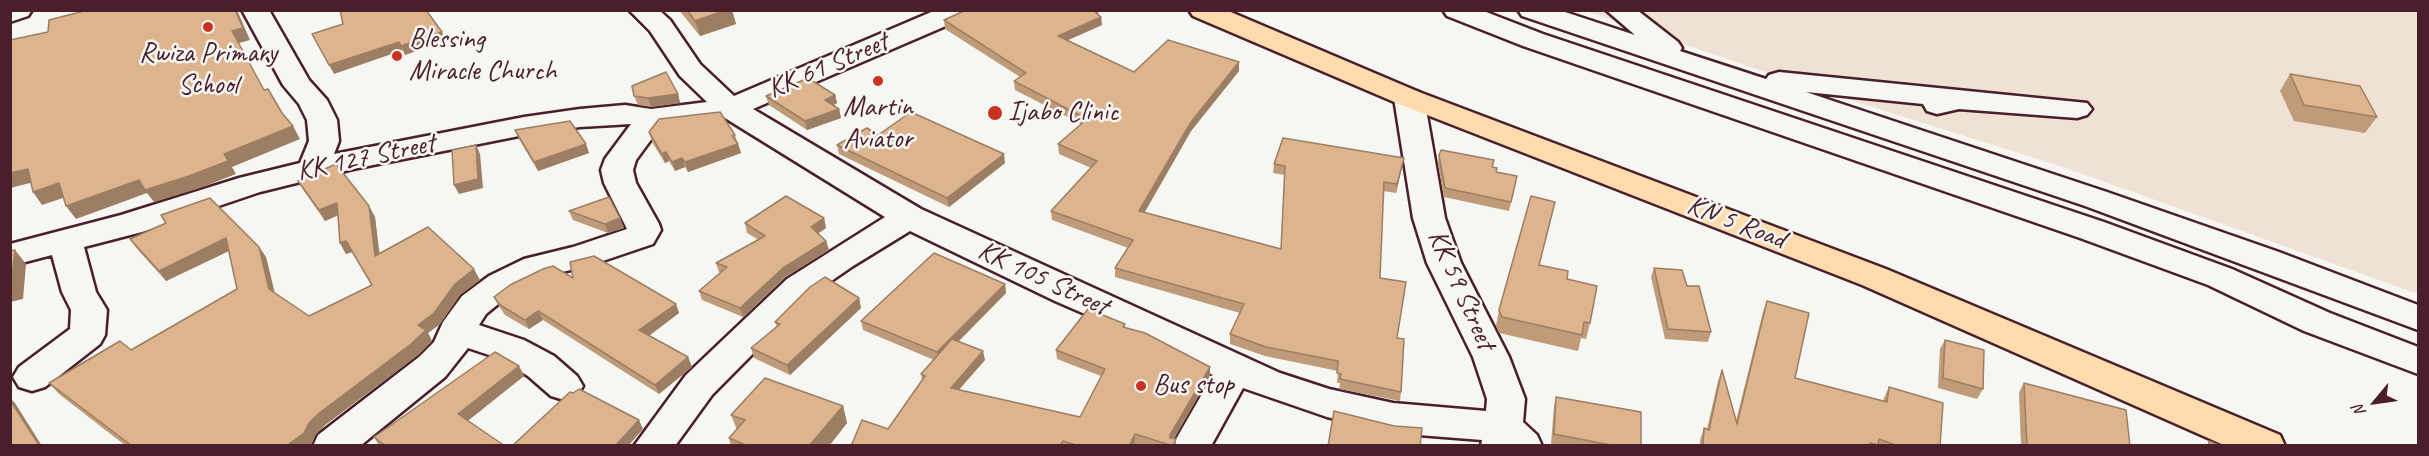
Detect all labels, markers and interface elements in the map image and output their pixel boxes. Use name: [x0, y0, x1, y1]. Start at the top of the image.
marker: Rwiza Primary School: [201, 20, 215, 34]
place label: Blessing Miracle Church: [409, 23, 557, 89]
street label: KK 61 Street: [763, 26, 893, 106]
place label: Rwiza Primary School: [139, 37, 277, 103]
marker: Blessing Miracle Church: [390, 49, 404, 63]
marker: Martin Aviator: [871, 74, 885, 88]
place label: Martin Aviator: [843, 91, 913, 157]
place label: Ijabo Clinic: [1008, 96, 1118, 130]
marker: Ijabo Clinic: [986, 104, 1004, 122]
street label: KK 127 Street: [294, 127, 438, 189]
street label: KN 5 Road: [1682, 189, 1790, 257]
street label: KK 59 Street: [1420, 225, 1502, 355]
street label: KK 105 Street: [972, 234, 1114, 324]
place label: Bus stop: [1153, 369, 1234, 403]
north arrow: [2345, 372, 2405, 432]
marker: Bus stop: [1134, 379, 1148, 393]
text: N: [2348, 402, 2370, 420]

